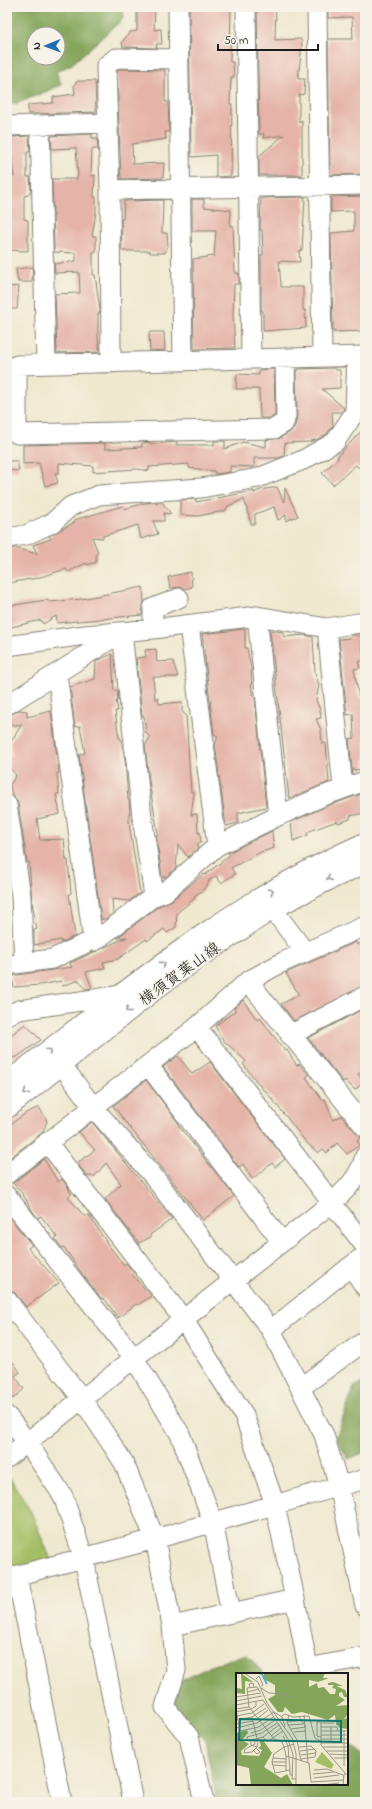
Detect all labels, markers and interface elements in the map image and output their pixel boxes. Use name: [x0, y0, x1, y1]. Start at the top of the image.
north arrow: [26, 26, 66, 66]
scale bar: [218, 26, 318, 52]
text: 50 m: [224, 32, 248, 50]
text: N: [29, 42, 45, 50]
one-way arrow: [326, 873, 334, 881]
one-way arrow: [267, 888, 274, 896]
street label: 横須賀葉山線: [134, 937, 226, 1013]
one-way arrow: [159, 961, 166, 968]
one-way arrow: [125, 1006, 132, 1013]
one-way arrow: [45, 1049, 52, 1056]
one-way arrow: [23, 1087, 30, 1094]
inset map: [236, 1673, 348, 1785]

